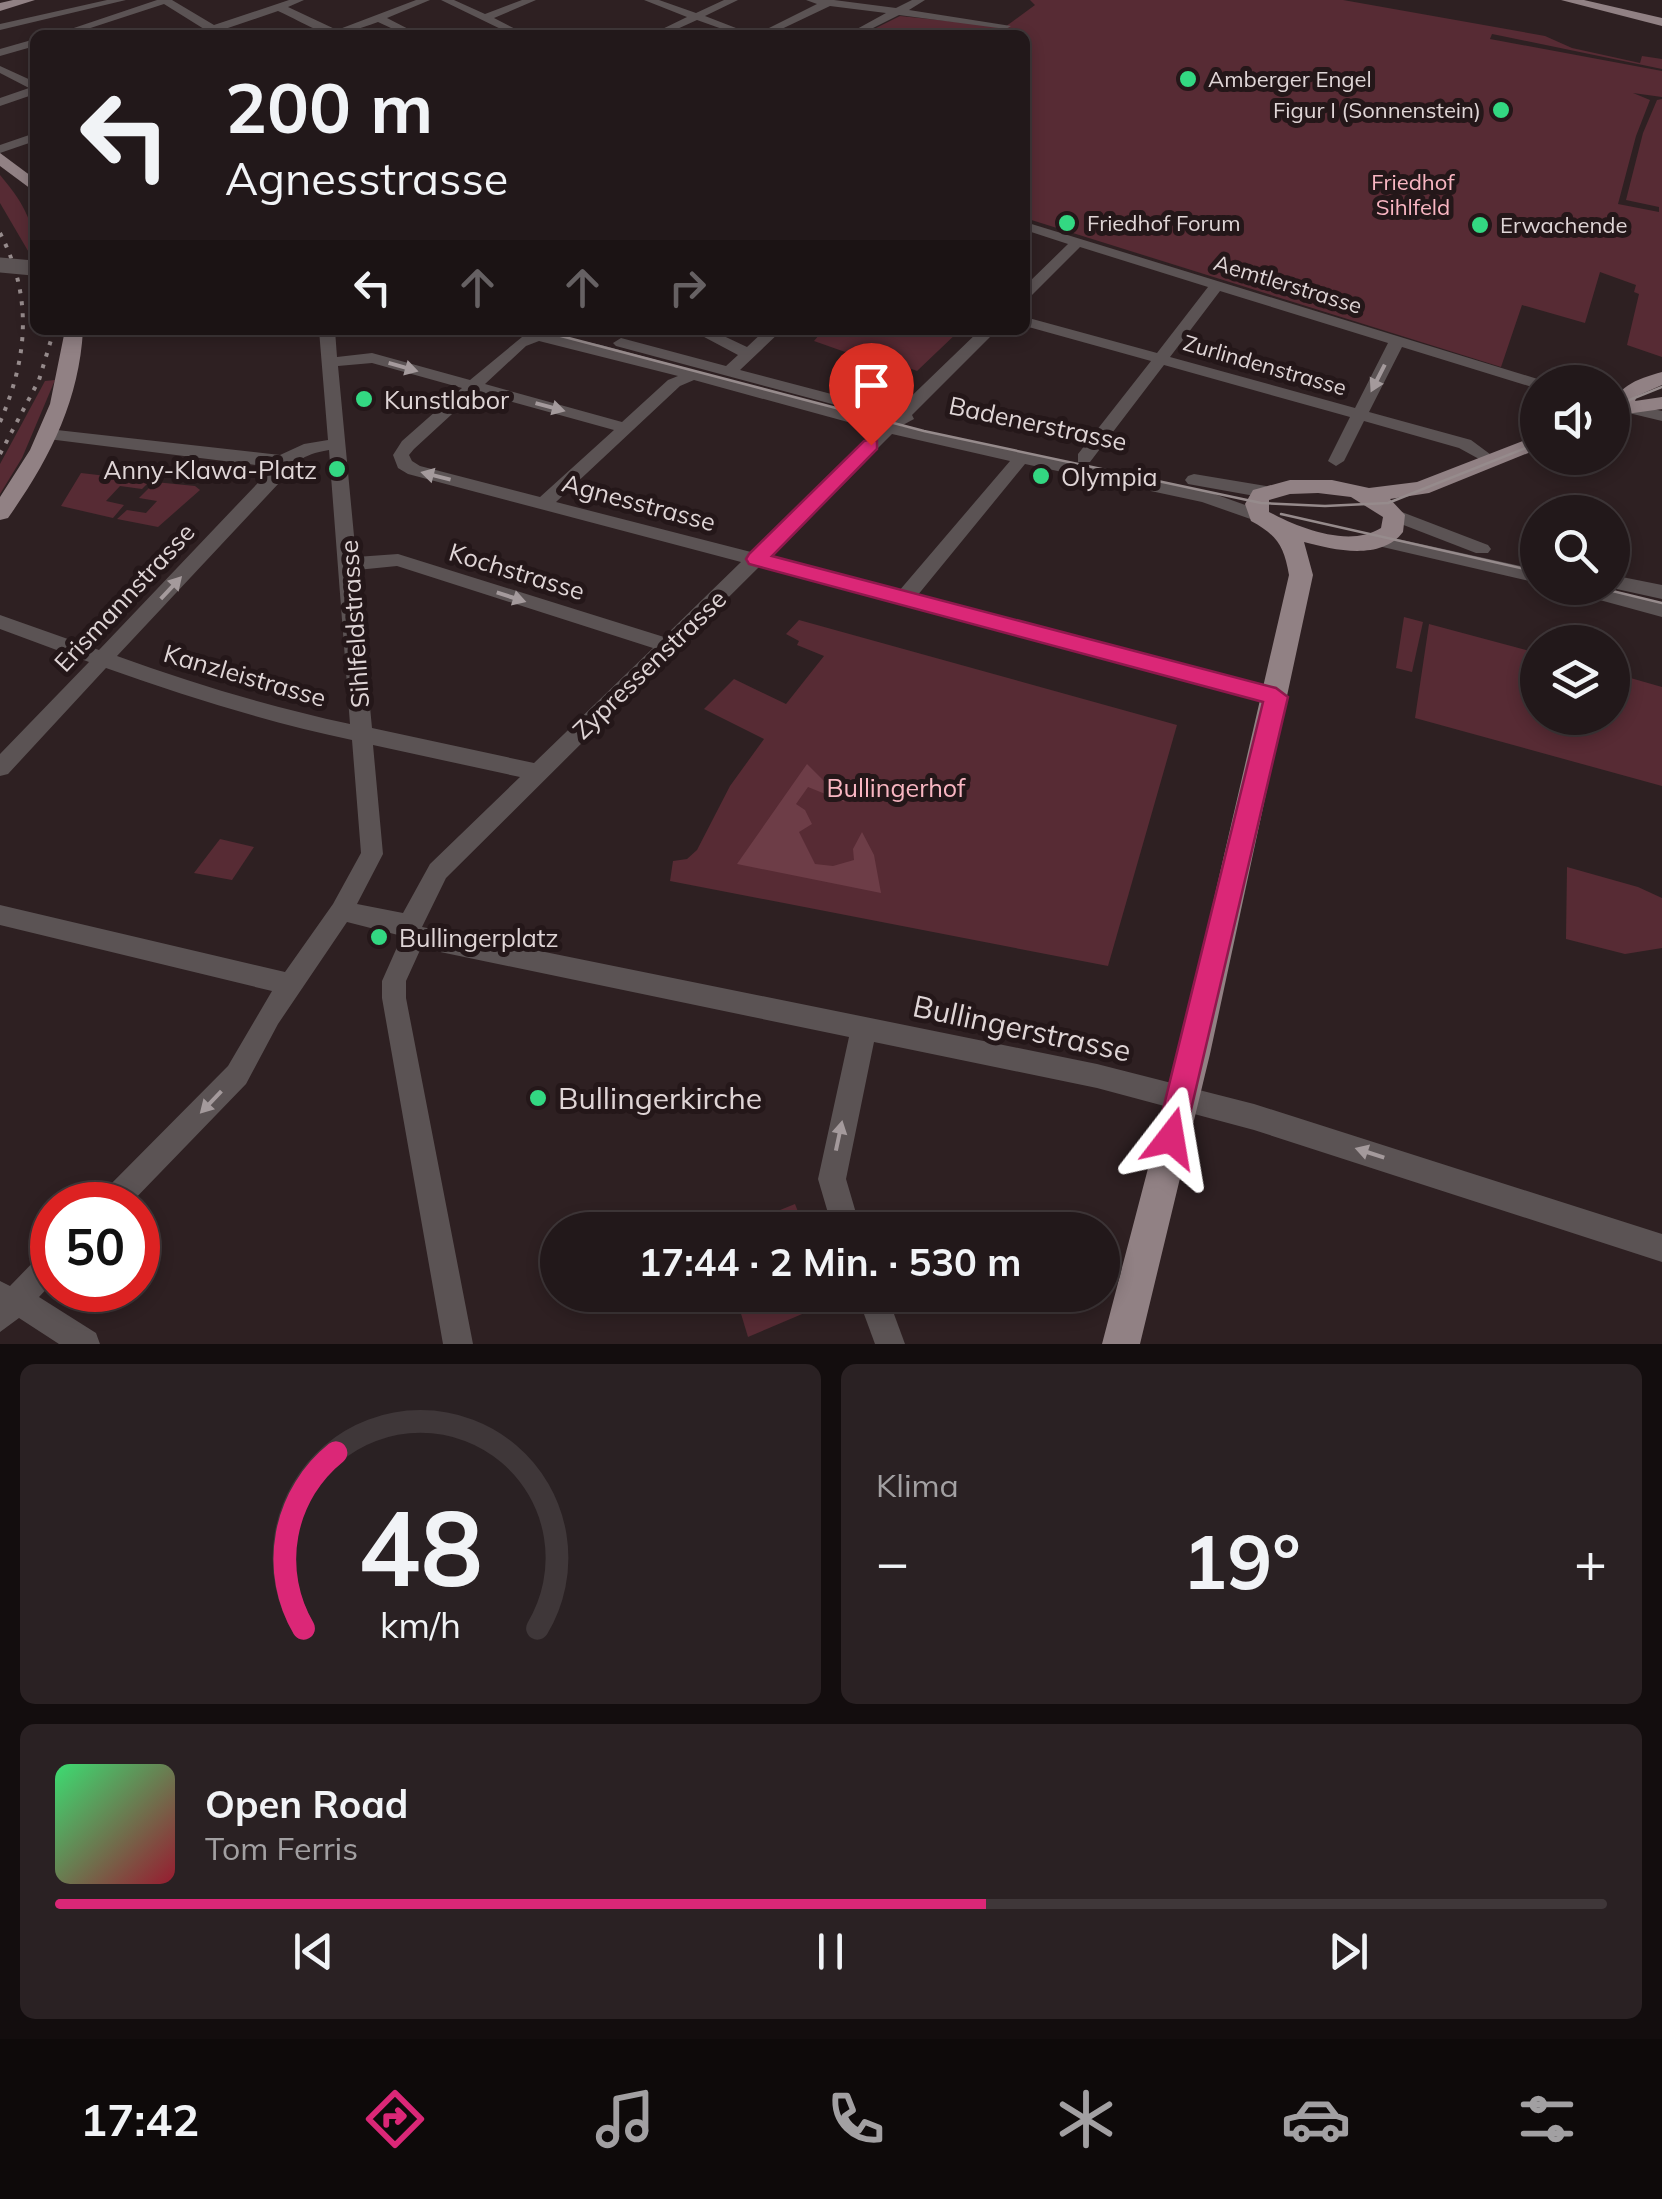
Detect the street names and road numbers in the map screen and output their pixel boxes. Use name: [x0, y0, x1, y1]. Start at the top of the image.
street label: Aemtlerstrasse: [1211, 248, 1365, 320]
street label: Zurlindenstrasse: [1180, 328, 1350, 402]
street label: Badenerstrasse: [946, 389, 1130, 457]
street label: Agnesstrasse: [559, 467, 719, 537]
street label: Erismannstrasse: [47, 516, 201, 678]
street label: Kochstrasse: [445, 536, 589, 606]
street label: Sihlfeldstrasse: [333, 539, 375, 709]
street label: Zypressenstrasse: [566, 583, 732, 745]
street label: Kanzleistrasse: [160, 637, 330, 713]
street label: Bullingerstrasse: [910, 986, 1134, 1070]

